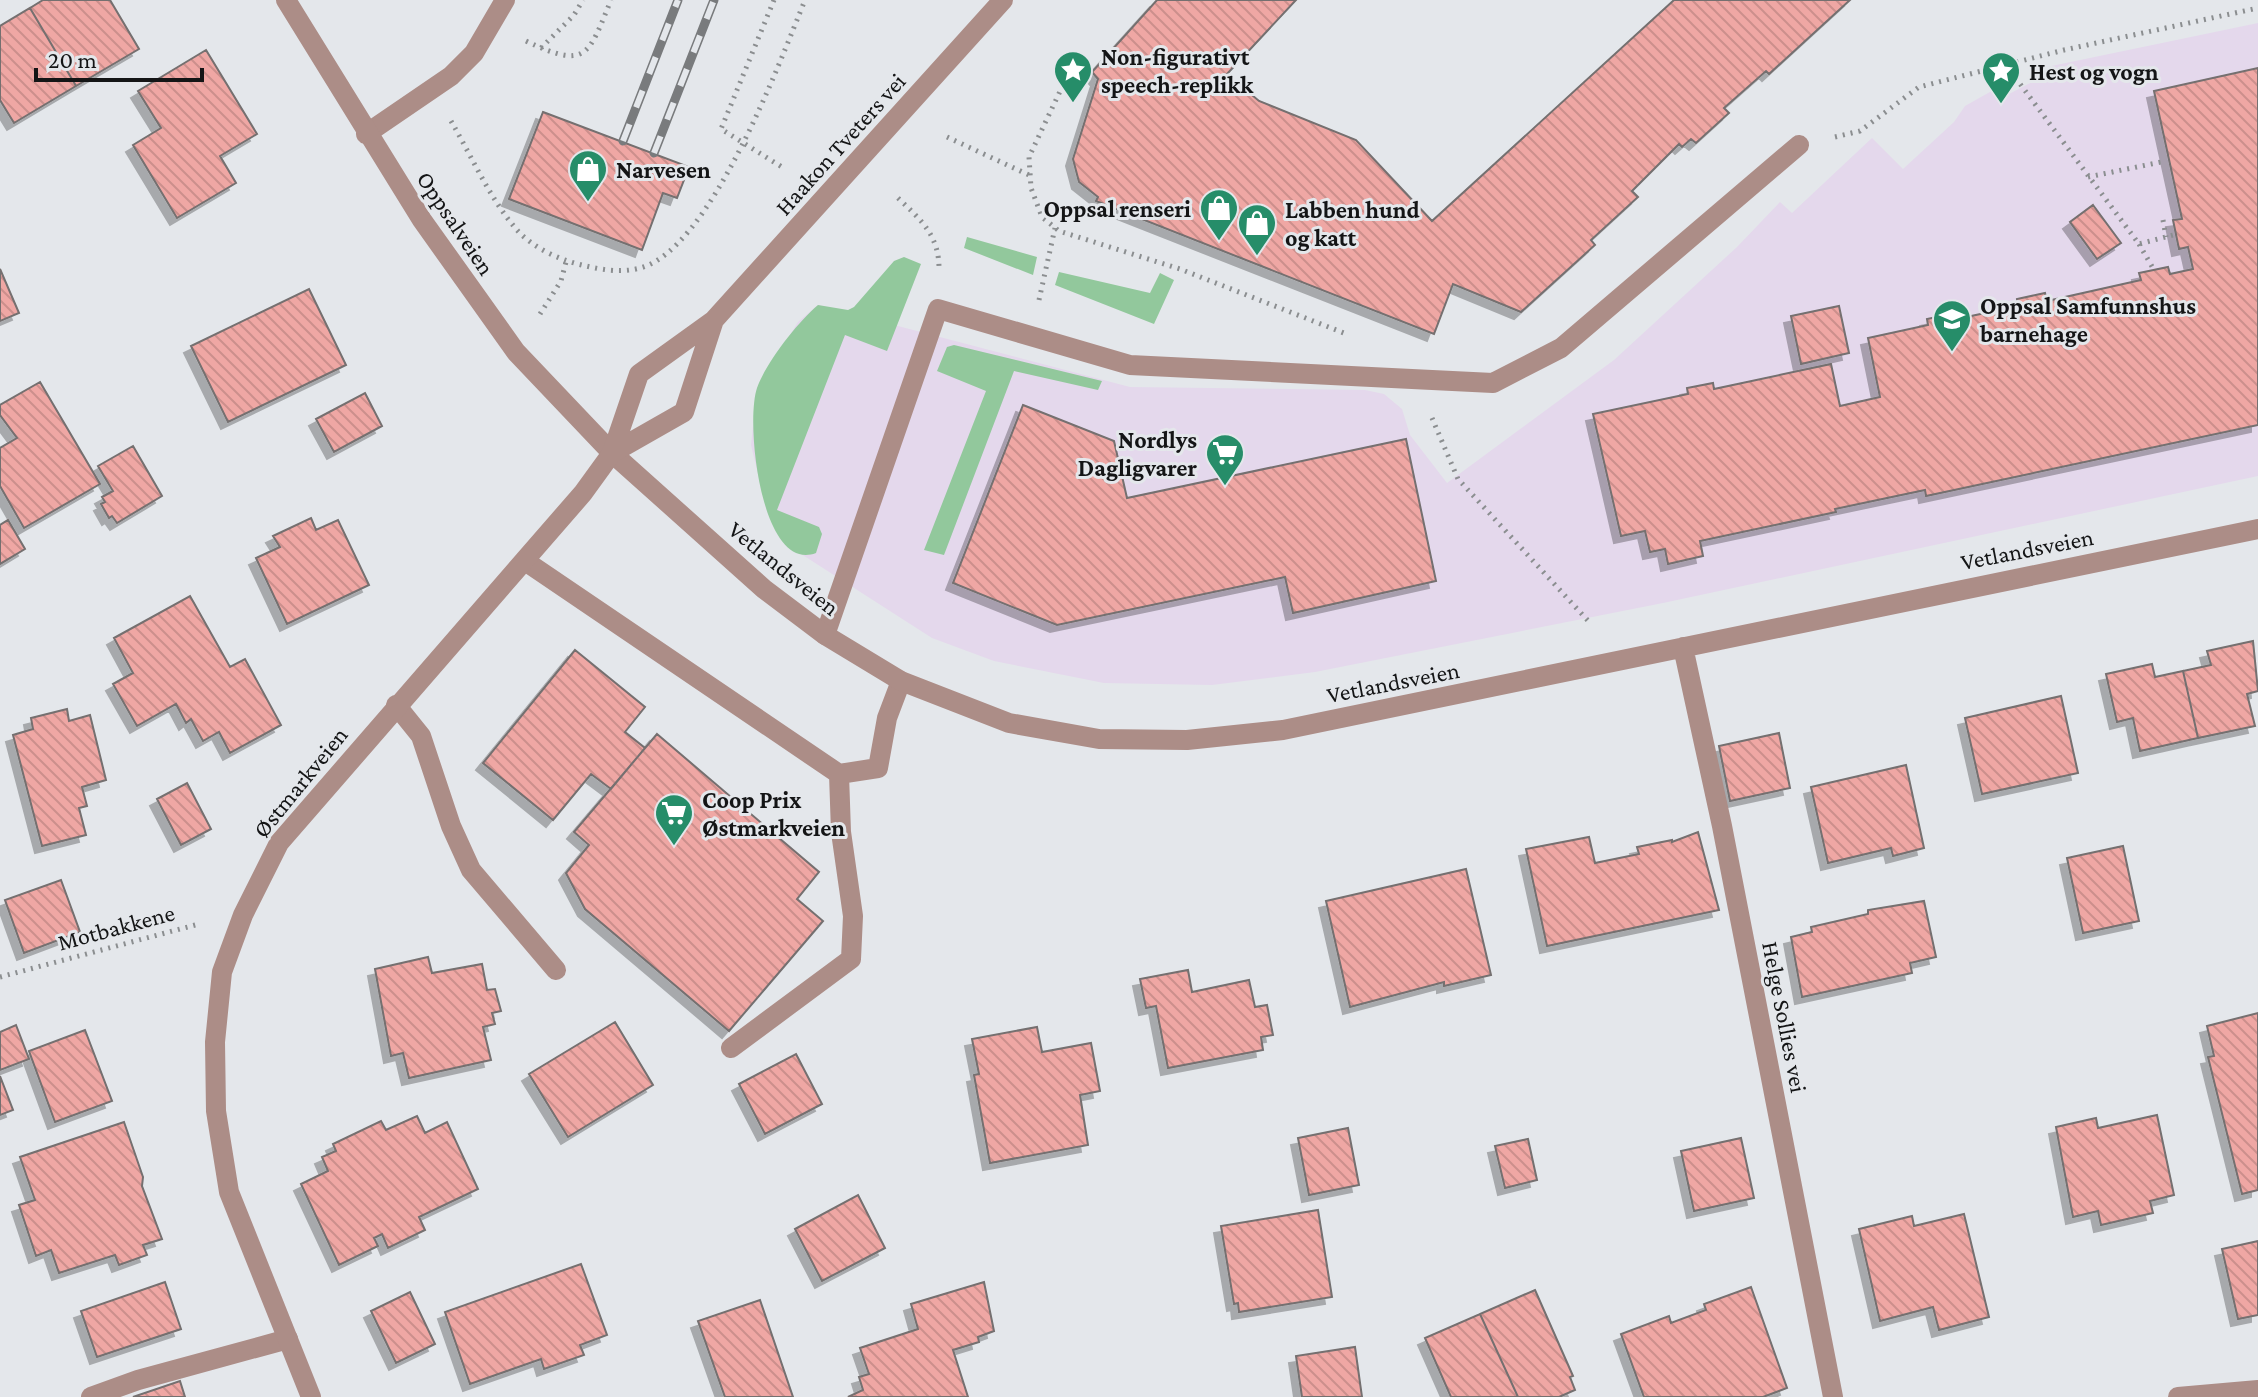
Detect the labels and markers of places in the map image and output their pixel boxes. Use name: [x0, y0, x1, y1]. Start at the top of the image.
place label: Non-figurativt speech-replikk: [1101, 43, 1254, 98]
place icon: Non-figurativt speech-replikk: [1052, 49, 1094, 104]
place icon: Hest og vogn: [1980, 50, 2022, 105]
place label: Hest og vogn: [2029, 58, 2159, 85]
shop icon: Narvesen: [567, 148, 609, 203]
place label: Narvesen: [616, 156, 711, 183]
shop icon: Oppsal renseri: [1198, 187, 1240, 242]
place label: Oppsal renseri: [1044, 195, 1191, 222]
place label: Labben hund og katt: [1285, 196, 1420, 251]
shop icon: Labben hund og katt: [1236, 202, 1278, 257]
place label: Oppsal Samfunnshus barnehage: [1979, 292, 2196, 347]
school or university icon: Oppsal Samfunnshus barnehage: [1931, 298, 1973, 353]
place label: Nordlys Dagligvarer: [1078, 426, 1197, 481]
supermarket icon: Nordlys Dagligvarer: [1204, 432, 1246, 487]
place label: Coop Prix Østmarkveien: [702, 786, 845, 841]
supermarket icon: Coop Prix Østmarkveien: [653, 792, 695, 847]

